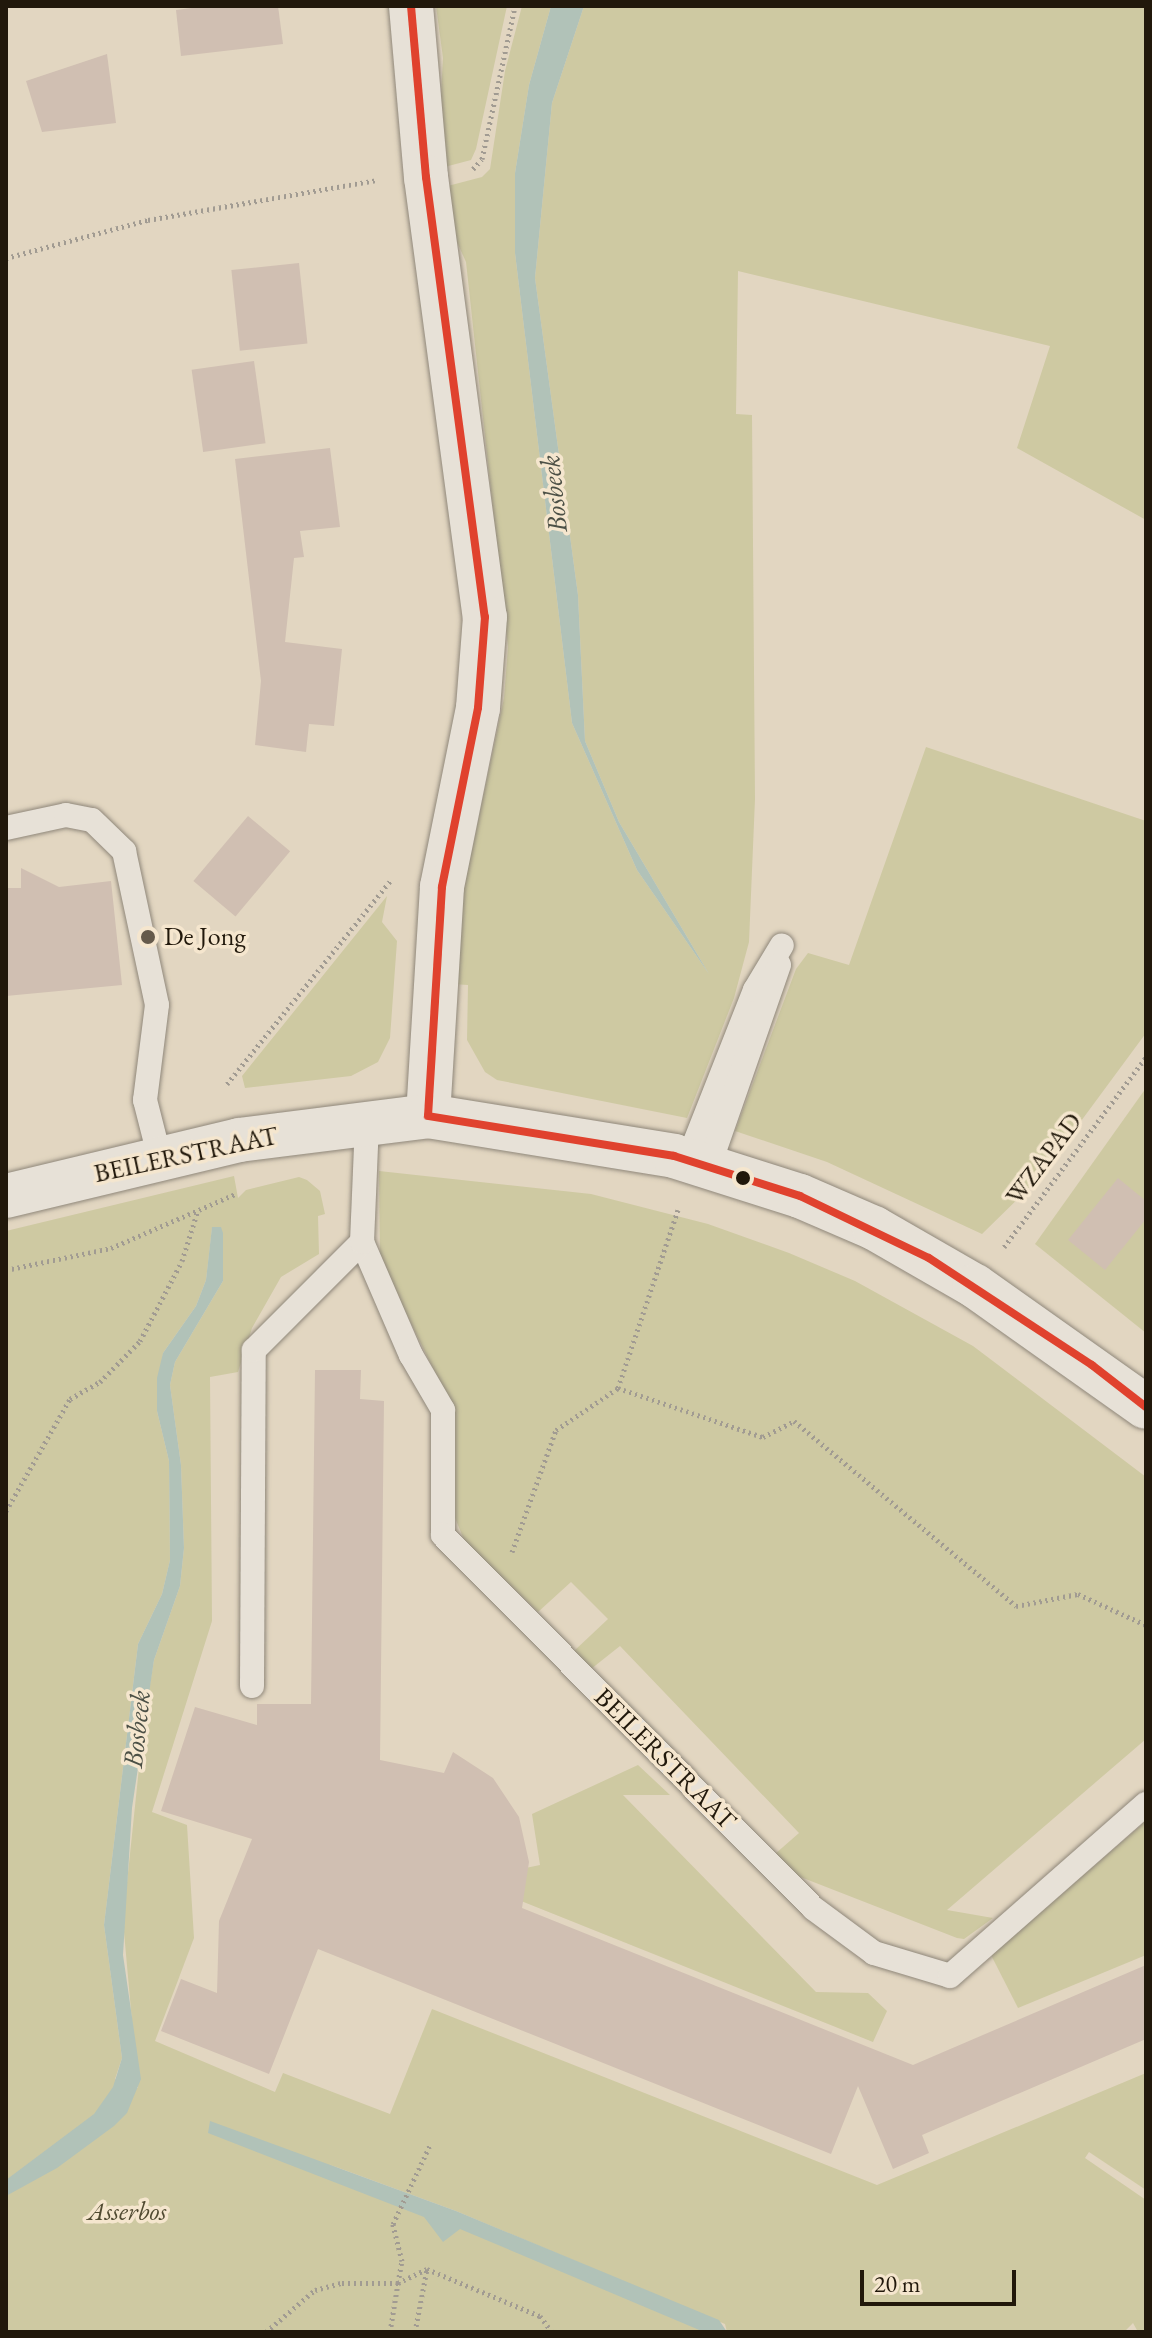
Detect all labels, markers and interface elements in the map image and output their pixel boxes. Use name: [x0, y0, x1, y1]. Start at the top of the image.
water label: Bosbeek: [532, 454, 574, 534]
place label: De Jong: [164, 921, 246, 953]
marker: De Jong: [139, 928, 157, 946]
street label: WZAPAD: [999, 1107, 1089, 1211]
street label: BEILERSTRAAT: [91, 1120, 281, 1190]
unlabelled marker: [735, 1170, 751, 1186]
street label: BEILERSTRAAT: [588, 1682, 742, 1836]
water label: Bosbeek: [115, 1689, 157, 1769]
park label: Asserbos: [88, 2196, 166, 2228]
scale bar: [864, 2254, 1020, 2304]
text: 20 m: [874, 2268, 921, 2299]

